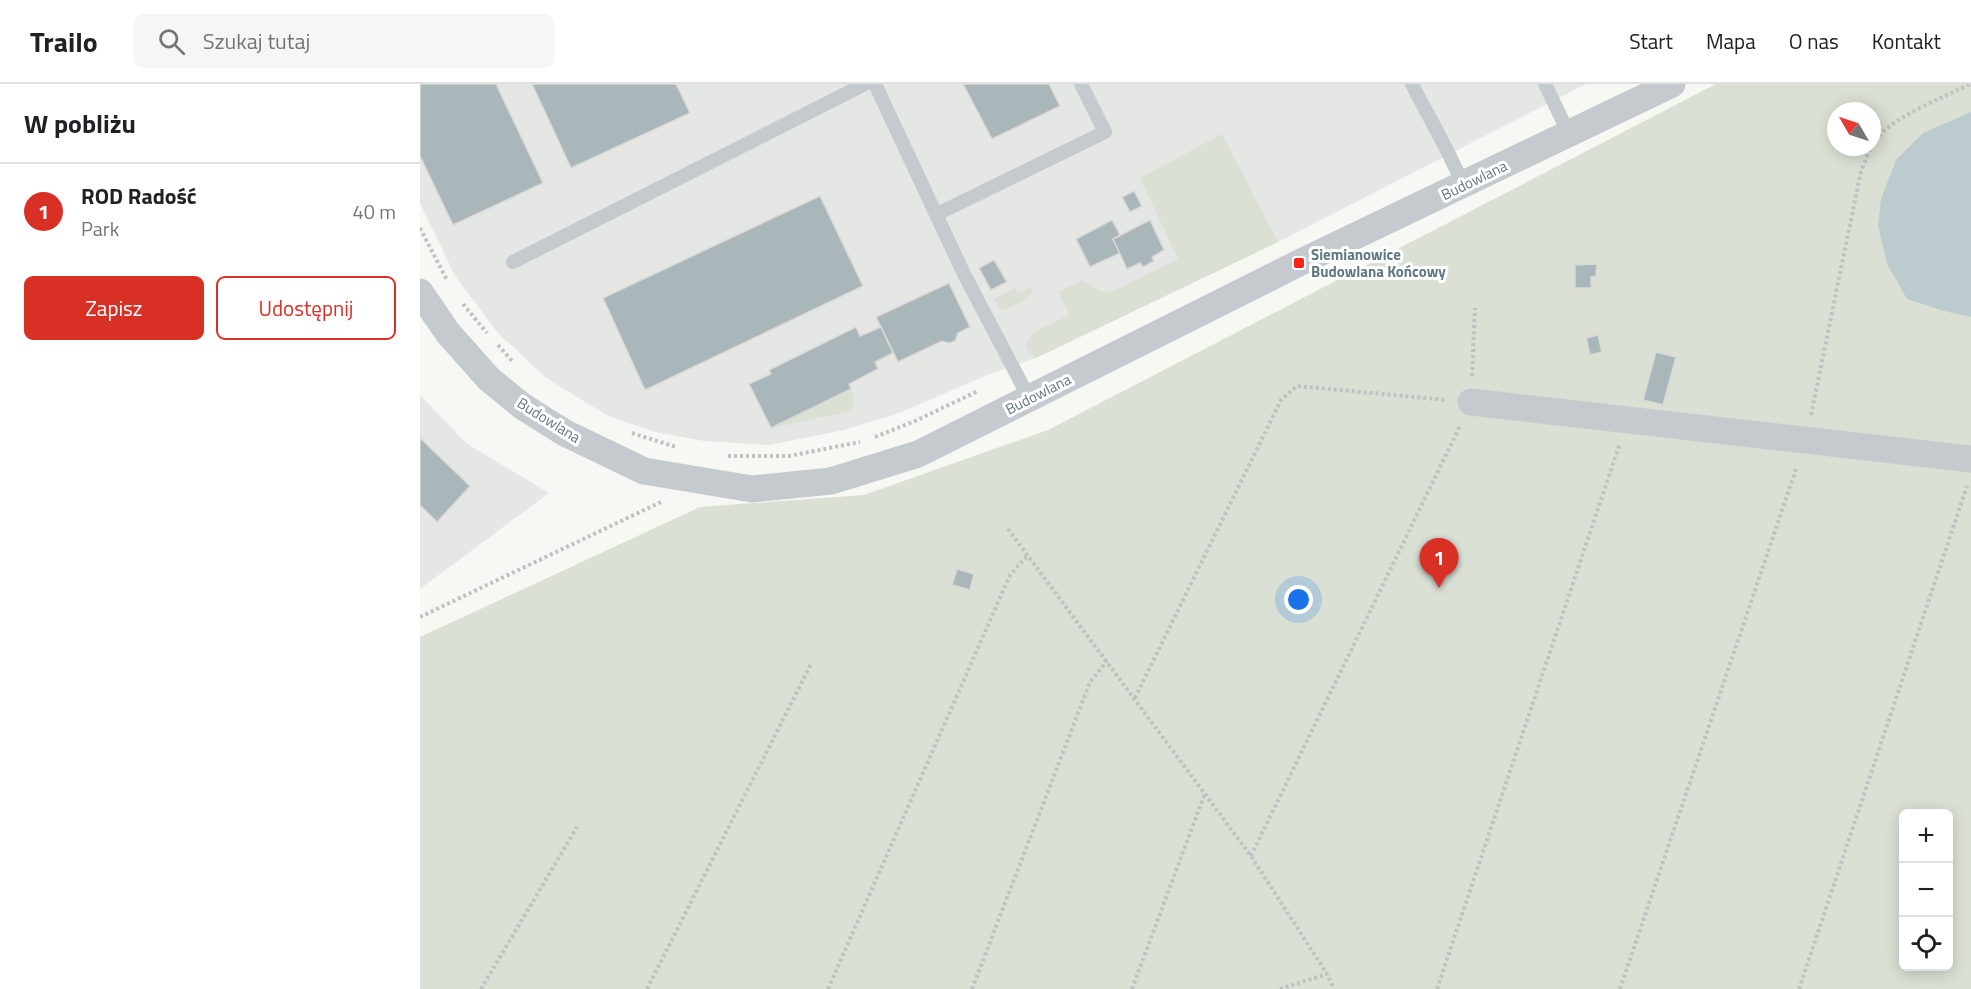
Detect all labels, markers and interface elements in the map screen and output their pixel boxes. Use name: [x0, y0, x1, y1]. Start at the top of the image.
search box: [134, 14, 554, 68]
text: Trailo: [30, 20, 98, 63]
text: Szukaj tutaj: [203, 24, 310, 58]
icon: search: [155, 25, 188, 58]
text: Start: [1629, 25, 1673, 57]
text: Mapa: [1706, 25, 1756, 57]
text: O nas: [1789, 25, 1839, 57]
text: Kontakt: [1872, 25, 1941, 57]
north arrow: [1827, 102, 1881, 156]
text: W pobliżu: [24, 104, 136, 143]
street label: Budowlana: [1437, 154, 1511, 206]
text: ROD Radość: [81, 179, 197, 213]
text: 1: [38, 196, 49, 227]
text: 40 m: [352, 196, 396, 227]
text: Park: [81, 213, 119, 244]
place label: Siemianowice Budowlana Końcowy: [1311, 243, 1446, 283]
marker: Siemianowice Budowlana Końcowy: [1292, 256, 1306, 270]
button: Zapisz: [24, 276, 204, 340]
button: Udostępnij: [216, 276, 396, 340]
street label: Budowlana: [1001, 367, 1075, 420]
street label: Budowlana: [513, 391, 586, 449]
pin: 1: [1420, 538, 1458, 588]
your location: [1284, 585, 1313, 614]
map controls: [1899, 809, 1953, 971]
button: +: [1899, 809, 1953, 863]
button: −: [1899, 863, 1953, 917]
button: locate: [1899, 917, 1953, 971]

